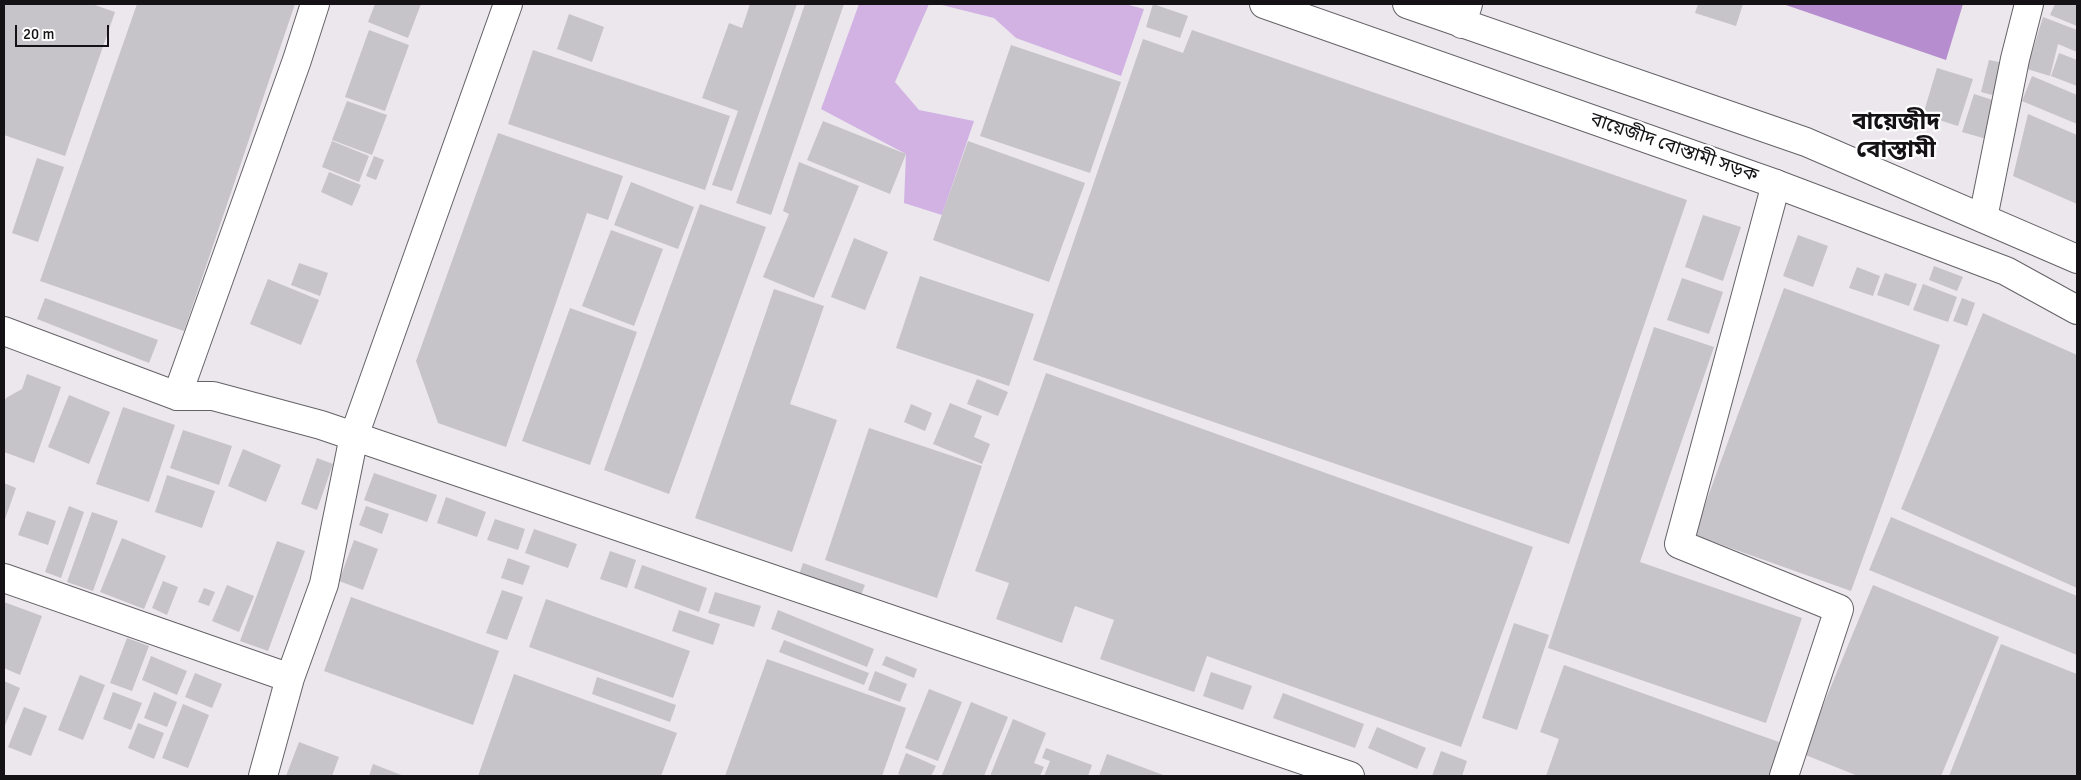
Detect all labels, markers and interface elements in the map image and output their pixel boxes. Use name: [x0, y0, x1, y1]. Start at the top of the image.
scale bar: [18, 15, 111, 47]
text: 20 m: [23, 25, 54, 43]
street label: বায়েজীদ বোস্তামী সড়ক: [1587, 109, 1761, 187]
district label: বায়েজীদ বোস্তামী: [1852, 109, 1940, 165]

